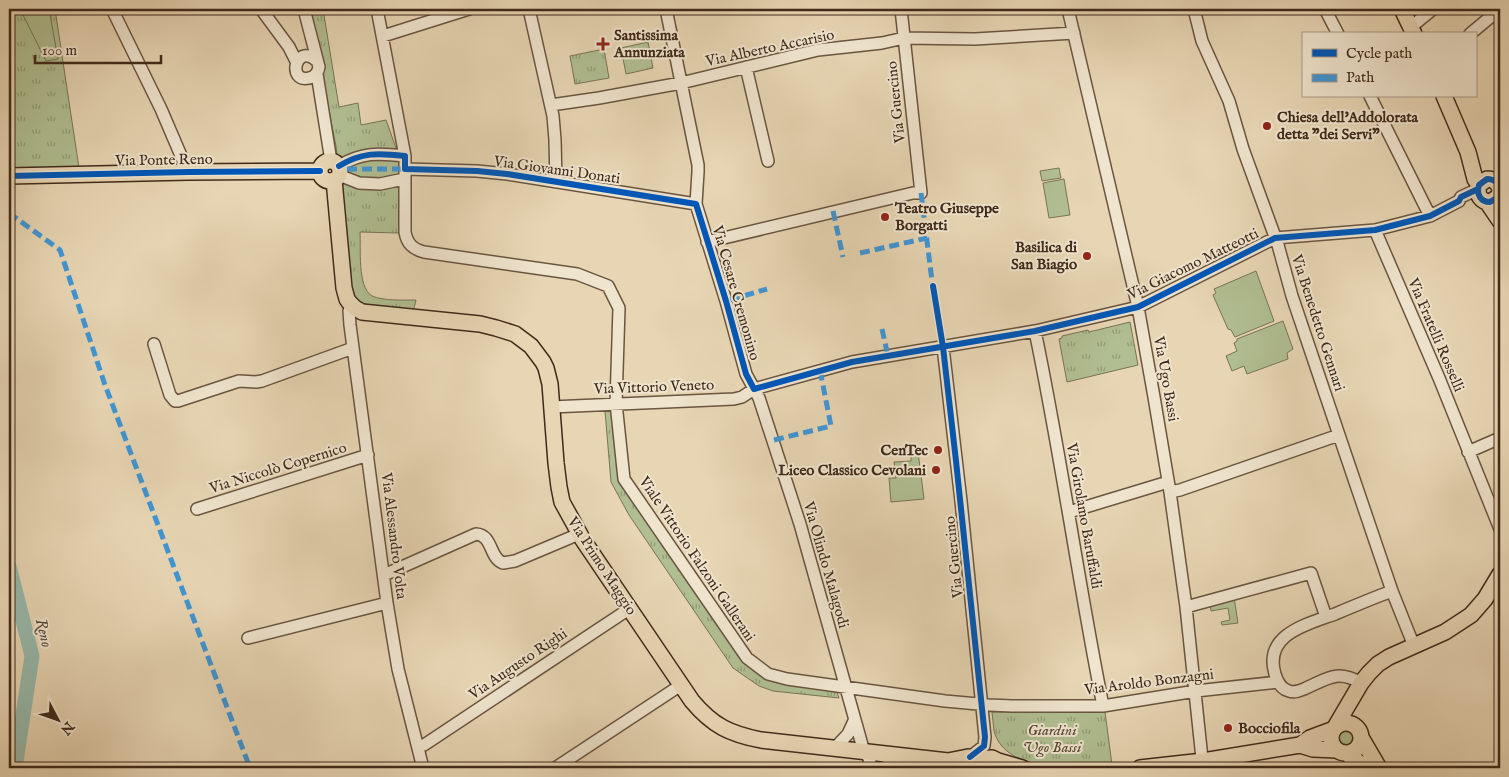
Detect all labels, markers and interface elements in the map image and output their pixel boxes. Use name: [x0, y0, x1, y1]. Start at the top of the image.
street label: Via Alberto Accarisio: [703, 25, 836, 71]
place label: Santissima Annunziata: [613, 26, 685, 62]
scale bar: [35, 32, 161, 64]
legend: [1302, 32, 1476, 98]
marker: Santissima Annunziata: [596, 37, 610, 51]
text: 100 m: [42, 41, 78, 60]
text: Cycle path: [1346, 44, 1412, 63]
street label: Via Guercino: [882, 60, 910, 145]
text: Path: [1346, 68, 1374, 87]
place label: Chiesa dell'Addolorata detta "dei Servi": [1277, 108, 1419, 144]
marker: Chiesa dell'Addolorata detta "dei Servi": [1261, 120, 1273, 132]
street label: Via Ponte Reno: [114, 150, 213, 170]
street label: Via Giovanni Donati: [492, 152, 621, 188]
place label: Teatro Giuseppe Borgatti: [894, 199, 999, 235]
marker: Teatro Giuseppe Borgatti: [879, 211, 891, 223]
street label: Via Cesare Cremonino: [707, 222, 764, 363]
street label: Via Giacomo Matteotti: [1123, 224, 1262, 304]
place label: Basilica di San Biagio: [1011, 238, 1077, 274]
marker: Basilica di San Biagio: [1081, 250, 1093, 262]
street label: Via Benedetto Gennari: [1287, 251, 1349, 394]
street label: Via Fratelli Rosselli: [1403, 274, 1468, 395]
street label: Via Ugo Bassi: [1149, 334, 1183, 423]
street label: Via Vittorio Veneto: [592, 375, 715, 399]
street label: Via Niccolò Copernico: [206, 438, 349, 498]
place label: CenTec: [881, 441, 929, 460]
street label: Via Girolamo Baruffaldi: [1062, 441, 1106, 590]
marker: CenTec: [932, 444, 944, 456]
place label: Liceo Classico Cevolani: [778, 461, 926, 480]
marker: Liceo Classico Cevolani: [930, 464, 942, 476]
street label: Via Alessandro Volta: [377, 471, 411, 601]
street label: Viale Vittorio Falzoni Gallerani: [634, 472, 759, 645]
street label: Via Olindo Malagodi: [799, 499, 853, 631]
street label: Via Primo Maggio: [563, 512, 641, 619]
street label: Via Guercino: [940, 515, 968, 600]
water label: Reno: [30, 617, 56, 650]
street label: Via Augusto Righi: [464, 624, 571, 704]
street label: Via Aroldo Bonzagni: [1082, 665, 1215, 699]
north arrow: [32, 694, 82, 744]
text: N: [56, 717, 78, 738]
place label: Bocciofila: [1238, 719, 1301, 738]
park label: Giardini Ugo Bassi: [1023, 721, 1083, 758]
marker: Bocciofila: [1222, 722, 1234, 734]

